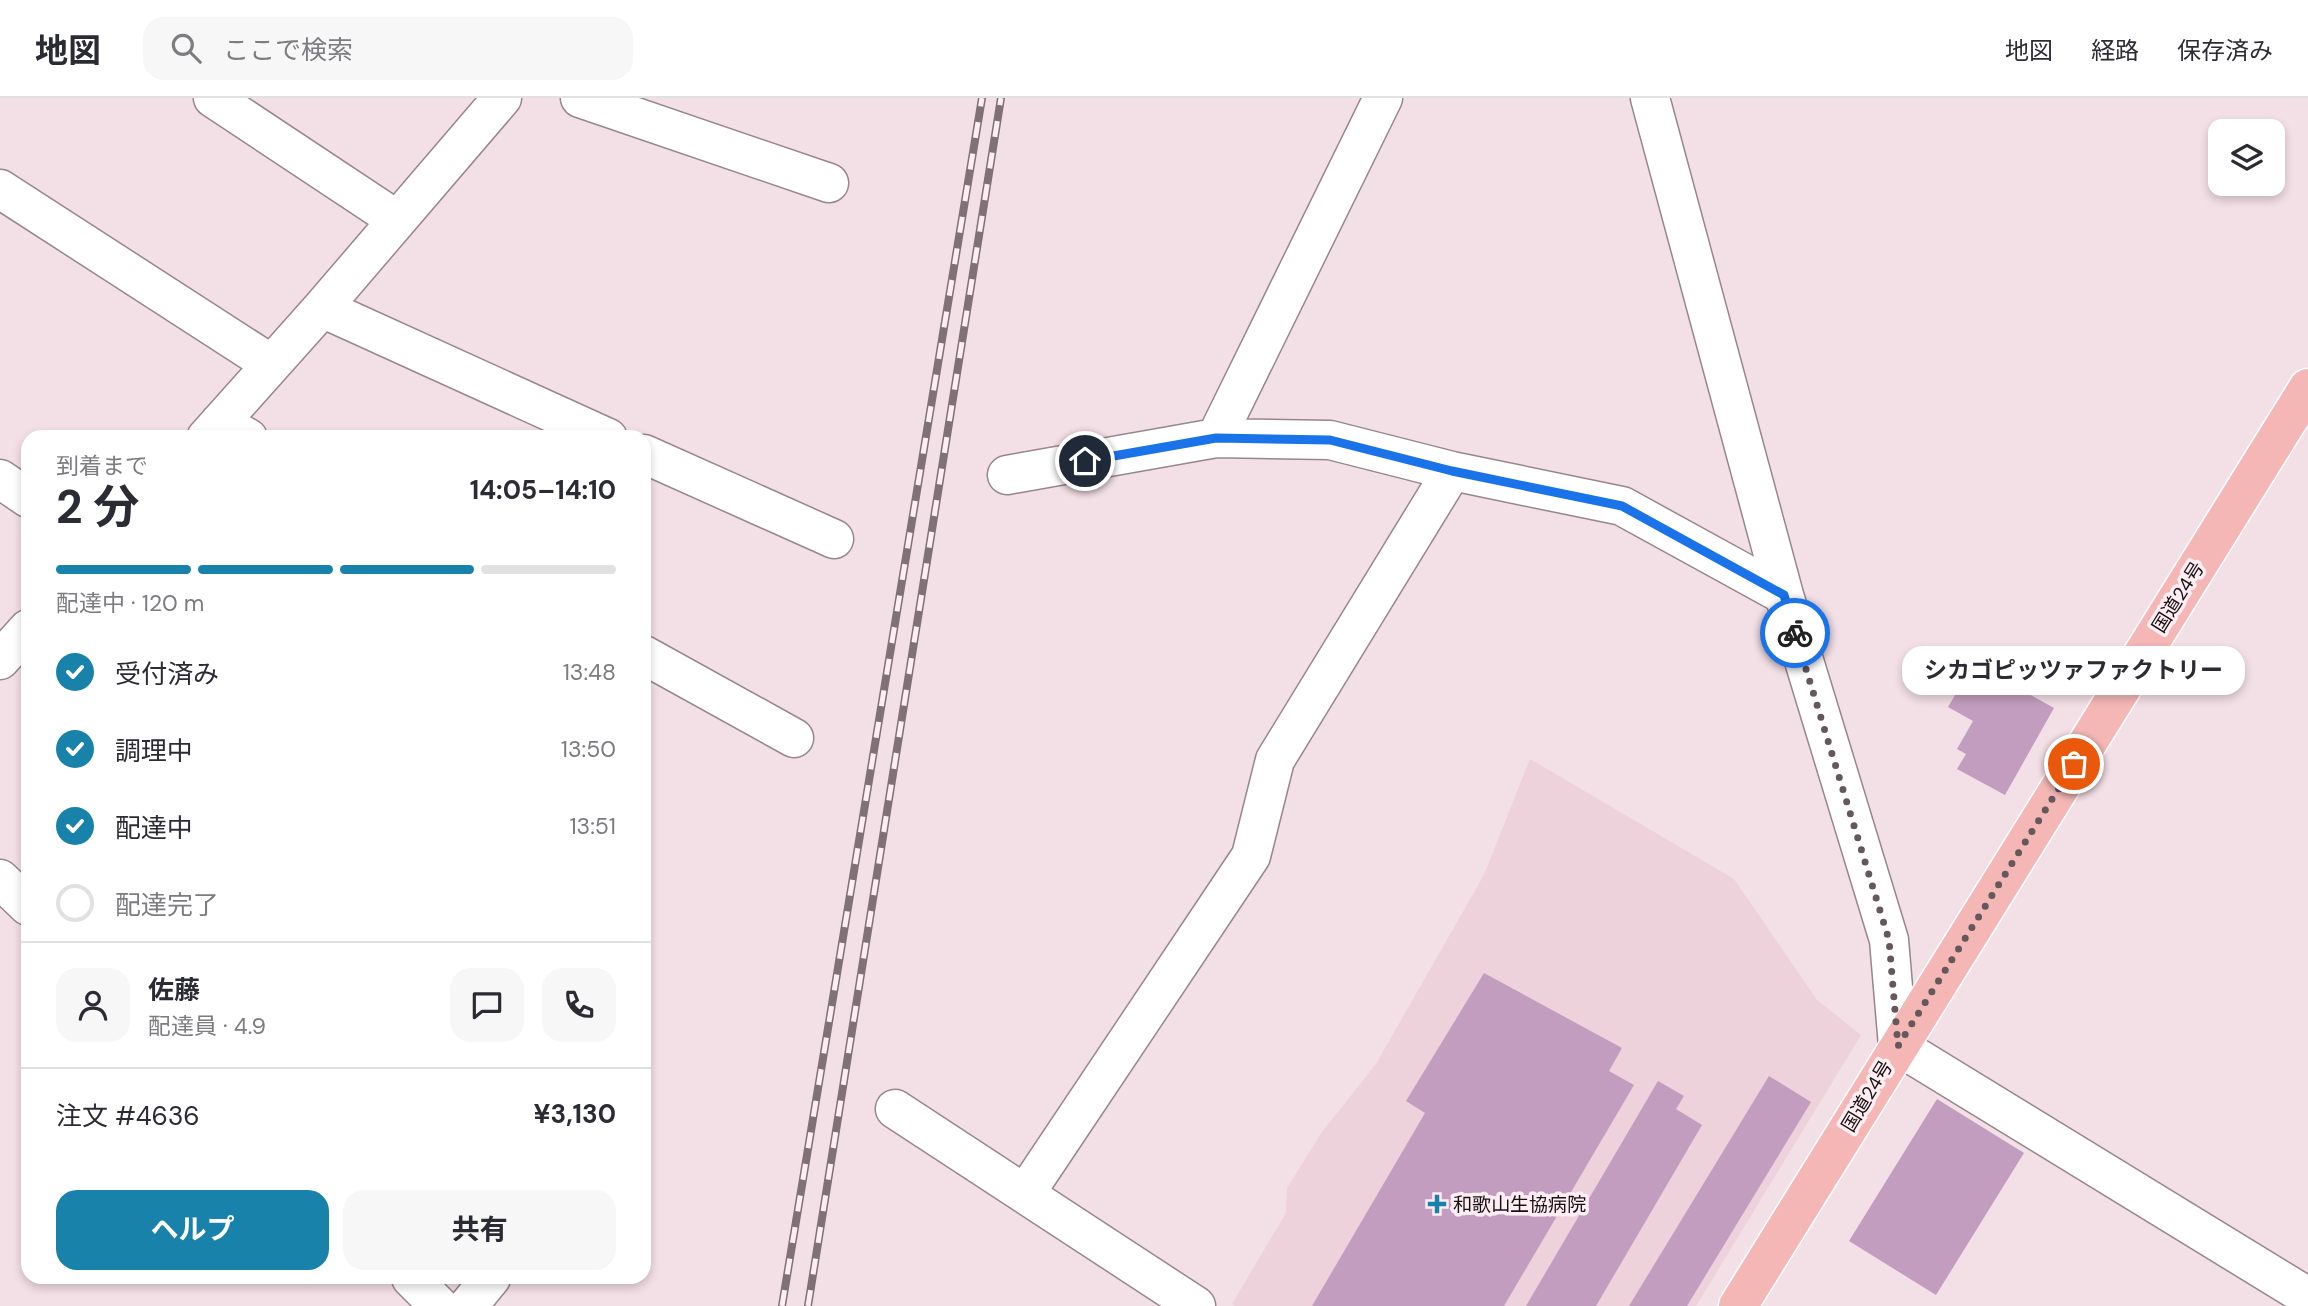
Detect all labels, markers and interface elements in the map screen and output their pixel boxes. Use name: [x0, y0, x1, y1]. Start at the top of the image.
search box: [143, 17, 633, 80]
text: 地図: [35, 29, 101, 72]
icon: search: [167, 29, 205, 67]
text: ここで検索: [223, 33, 353, 67]
text: 地図: [2005, 35, 2053, 66]
text: 経路: [2091, 35, 2139, 66]
text: 保存済み: [2177, 35, 2273, 66]
map controls: [2208, 119, 2285, 196]
button: layers: [2208, 119, 2285, 196]
pin: [1055, 431, 1115, 491]
icon: home: [1066, 442, 1104, 480]
text: 到着まで: [56, 451, 148, 481]
text: 14:05–14:10: [470, 473, 616, 507]
text: 2 分: [56, 477, 139, 537]
street label: 国道24号: [2146, 557, 2210, 637]
text: 配達中 · 120 m: [56, 588, 204, 618]
courier: [1760, 598, 1830, 668]
icon: bike: [1776, 614, 1814, 652]
callout: シカゴピッツァファクトリー: [1902, 645, 2246, 694]
icon: check: [56, 653, 94, 691]
text: シカゴピッツァファクトリー: [1924, 655, 2223, 685]
text: 受付済み: [115, 657, 219, 691]
text: 13:48: [563, 657, 616, 687]
icon: check: [56, 730, 94, 768]
text: 調理中: [115, 734, 193, 768]
text: 13:50: [561, 734, 616, 764]
pin: [2044, 734, 2104, 794]
icon: bag: [2055, 745, 2093, 783]
icon: check: [56, 807, 94, 845]
text: 配達中: [115, 811, 193, 845]
text: 13:51: [569, 811, 616, 841]
text: 配達完了: [115, 888, 219, 922]
button: person: [56, 968, 130, 1042]
button: chat: [450, 968, 524, 1042]
button: phone: [542, 968, 616, 1042]
text: 佐藤: [148, 973, 200, 1007]
text: 配達員 · 4.9: [148, 1011, 266, 1041]
street label: 国道24号: [1836, 1056, 1898, 1136]
text: ¥3,130: [534, 1097, 616, 1131]
text: 注文 #4636: [56, 1099, 200, 1133]
button: ヘルプ: [56, 1190, 329, 1270]
button: 共有: [343, 1190, 616, 1270]
place label: 和歌山生協病院: [1453, 1192, 1586, 1217]
marker: 和歌山生協病院: [1427, 1194, 1447, 1214]

